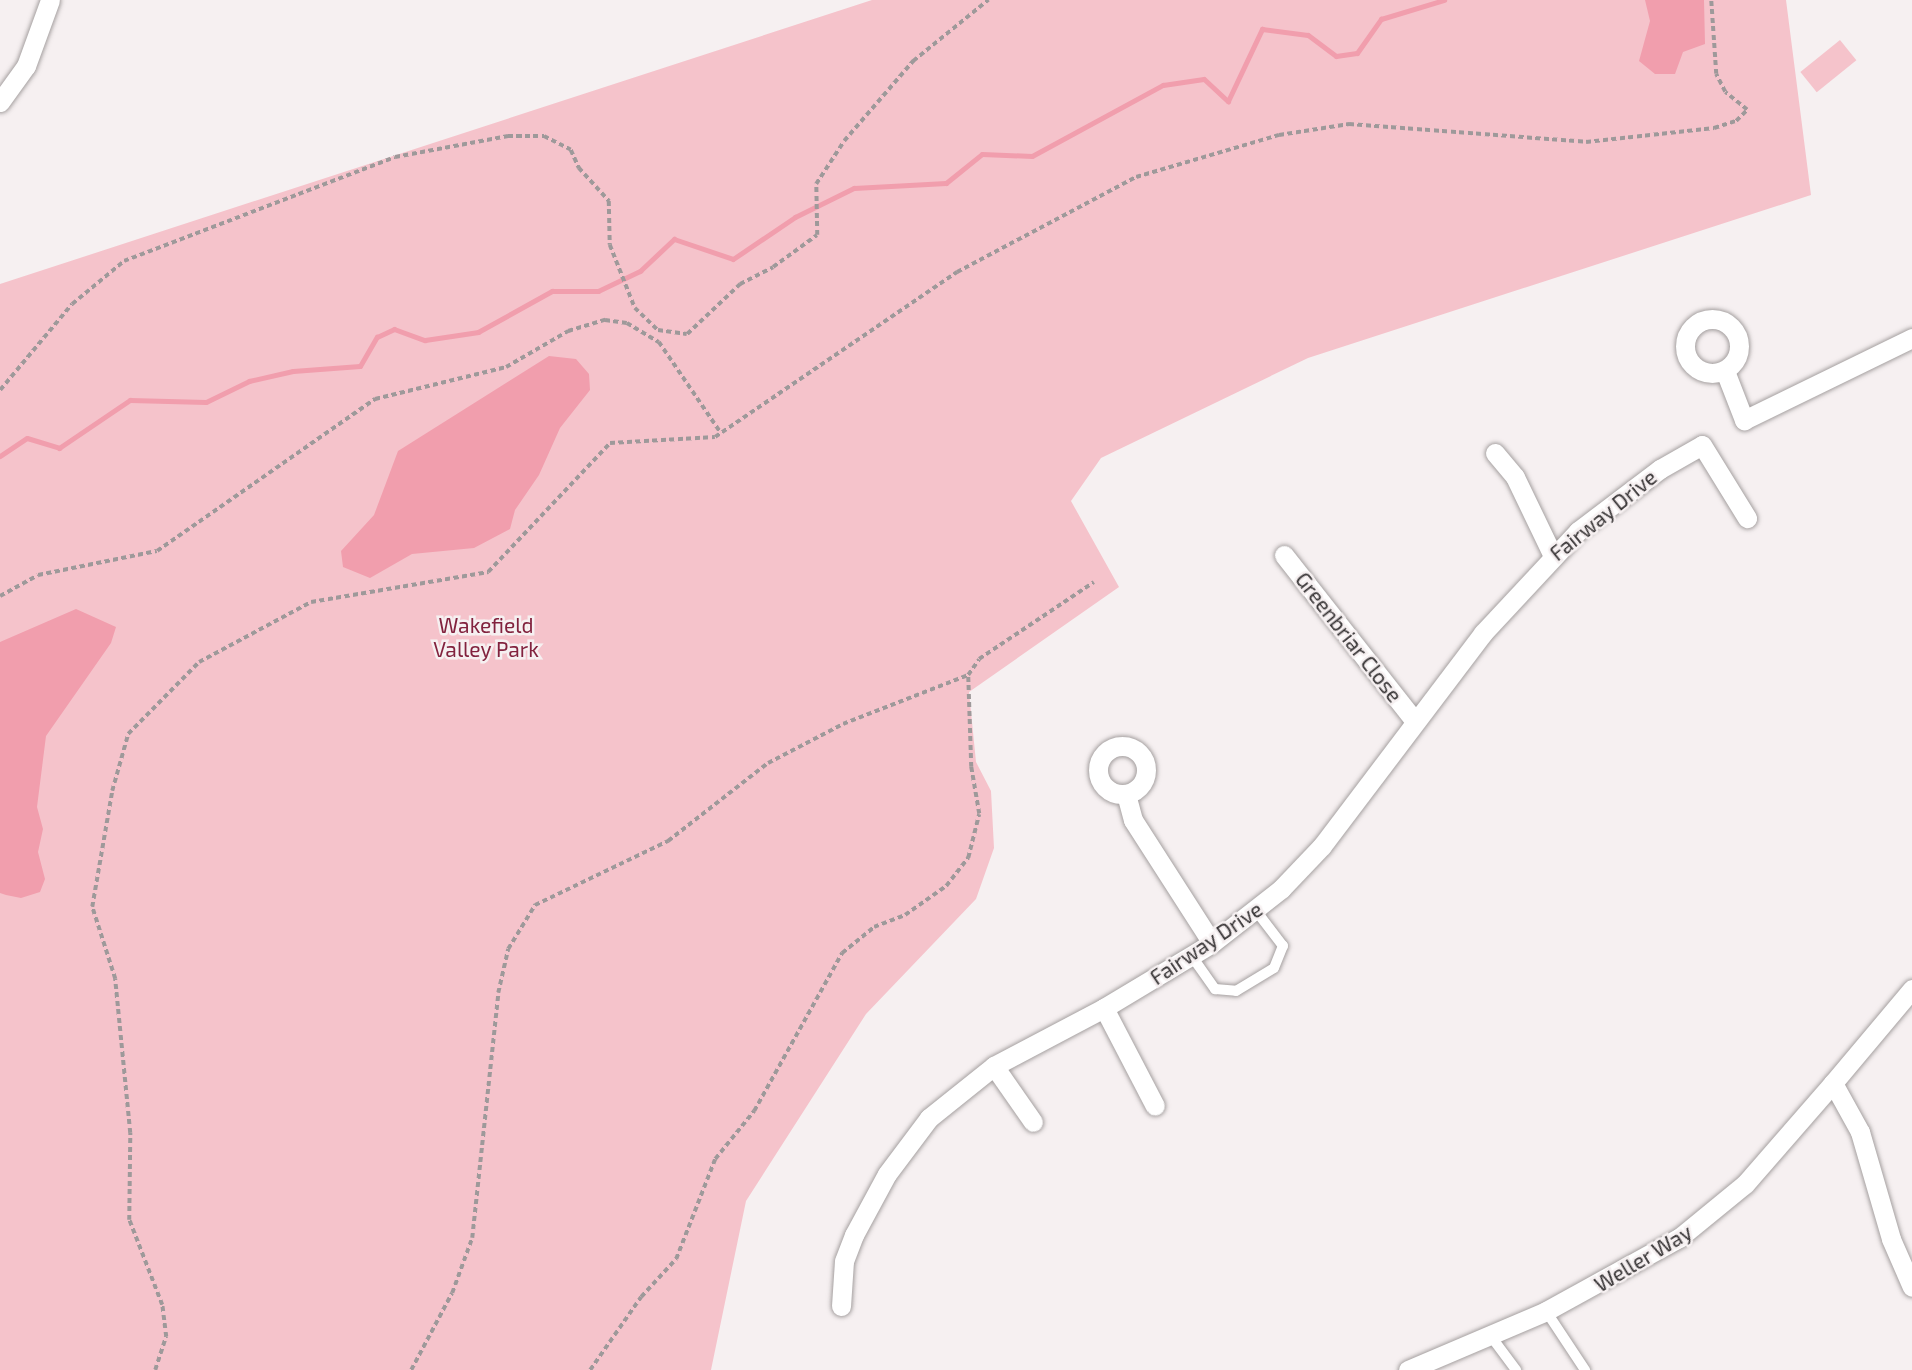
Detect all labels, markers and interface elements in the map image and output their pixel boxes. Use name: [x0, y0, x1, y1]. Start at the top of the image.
street label: Fairway Drive: [1544, 464, 1662, 566]
street label: Greenbriar Close: [1290, 567, 1408, 707]
park label: Wakefield Valley Park: [433, 612, 539, 662]
street label: Fairway Drive: [1145, 896, 1267, 990]
street label: Weller Way: [1589, 1219, 1697, 1297]

